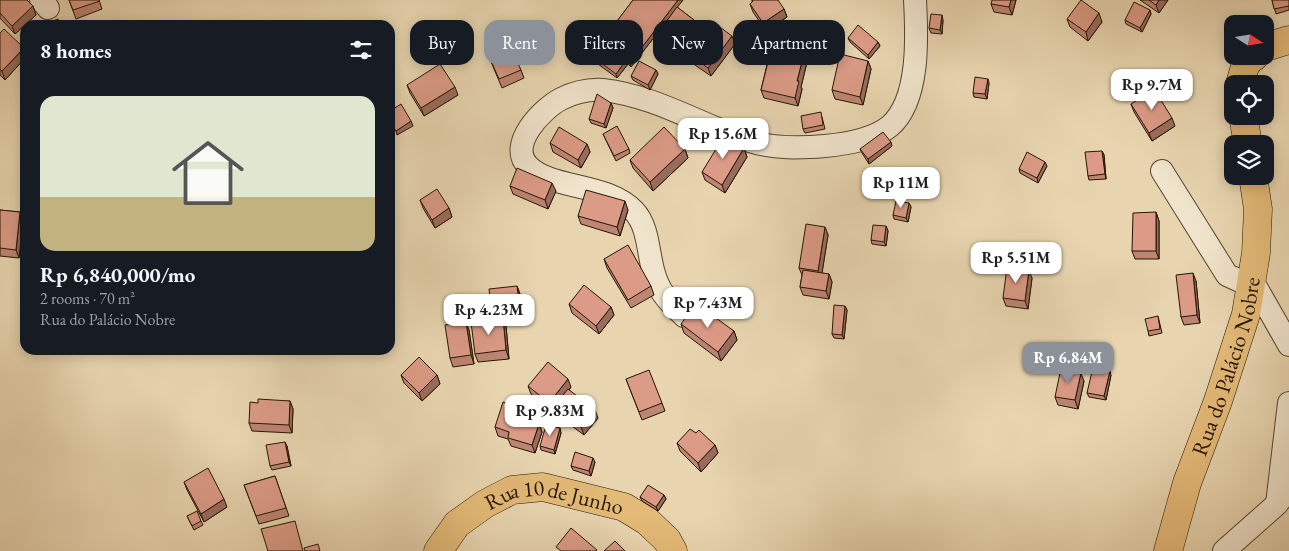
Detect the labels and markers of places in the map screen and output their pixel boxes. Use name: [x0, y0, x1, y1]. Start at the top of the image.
pin: Rp 9.7M: [1106, 68, 1198, 111]
pin: Rp 15.6M: [671, 118, 775, 160]
pin: Rp 11M: [860, 166, 942, 209]
pin: Rp 5.51M: [964, 242, 1068, 284]
pin: Rp 7.43M: [656, 286, 760, 329]
pin: Rp 4.23M: [437, 294, 541, 336]
pin: Rp 6.84M: [1016, 342, 1120, 384]
pin: Rp 9.83M: [498, 394, 602, 437]

